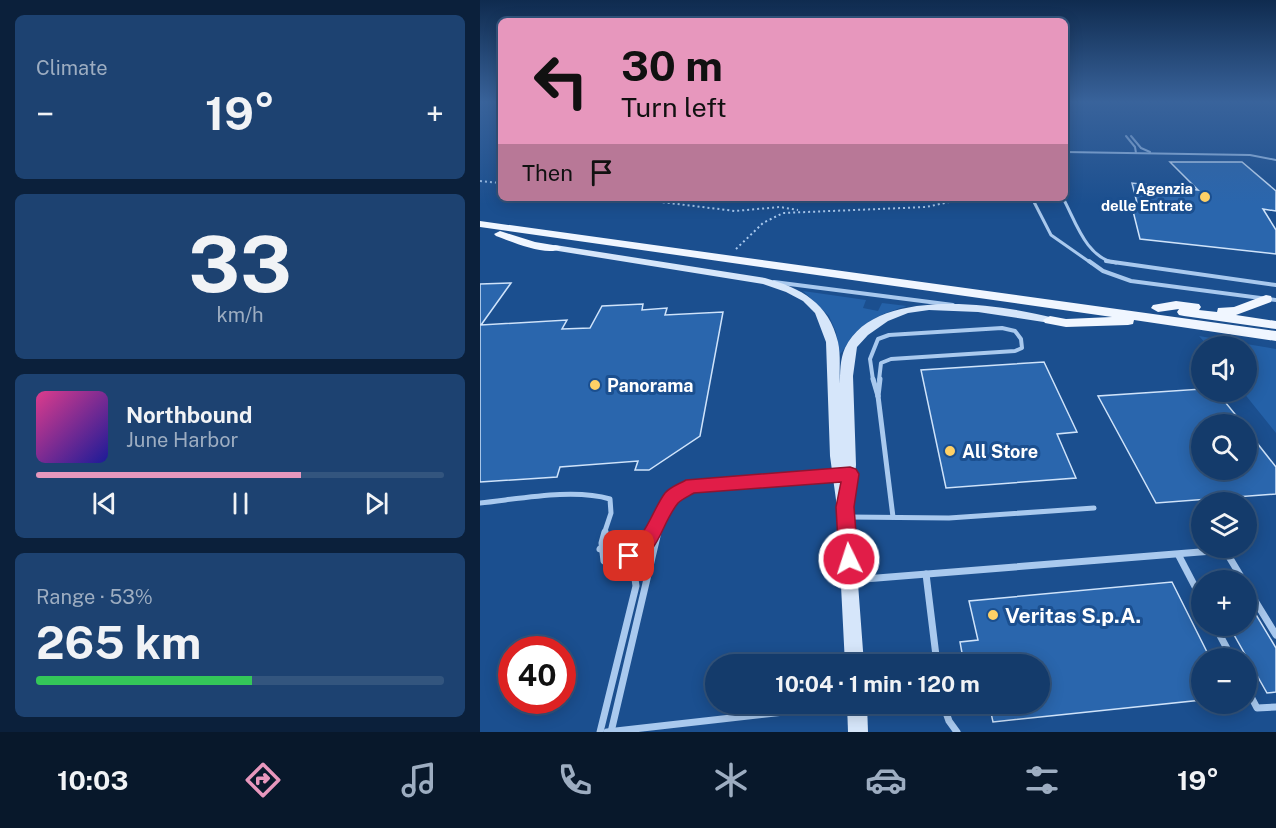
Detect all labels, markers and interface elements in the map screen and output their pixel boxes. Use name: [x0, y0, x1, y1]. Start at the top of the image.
text: 30 m: [621, 41, 723, 90]
icon: left: [522, 42, 600, 120]
text: Climate: [36, 56, 108, 80]
text: 19°: [205, 87, 275, 140]
text: Turn left: [621, 91, 727, 123]
text: −: [36, 95, 54, 133]
text: +: [426, 95, 444, 133]
icon: arrive: [585, 156, 618, 189]
text: Then: [522, 160, 573, 186]
place label: Agenzia delle Entrate: [1101, 180, 1193, 214]
marker: Agenzia delle Entrate: [1198, 190, 1212, 204]
text: 33: [188, 218, 292, 310]
text: km/h: [216, 303, 264, 327]
map controls: [1191, 336, 1257, 714]
button: sound: [1191, 336, 1257, 402]
place label: Panorama: [607, 375, 693, 396]
marker: Panorama: [588, 378, 602, 392]
text: Northbound: [126, 402, 252, 428]
button: search: [1191, 414, 1257, 480]
text: June Harbor: [126, 428, 238, 452]
place label: All Store: [962, 441, 1038, 462]
marker: All Store: [943, 444, 957, 458]
icon: previous: [88, 487, 121, 520]
icon: pause: [224, 487, 257, 520]
icon: next: [360, 487, 393, 520]
button: layers: [1191, 492, 1257, 558]
position arrow: [817, 527, 881, 591]
pin: [603, 530, 654, 581]
icon: arrive: [612, 539, 645, 572]
button: +: [1191, 570, 1257, 636]
text: Range · 53%: [36, 585, 153, 609]
place label: Veritas S.p.A.: [1005, 603, 1141, 628]
marker: Veritas S.p.A.: [986, 608, 1000, 622]
text: 265 km: [36, 616, 201, 669]
speed limit sign: 40: [498, 636, 576, 714]
button: −: [1191, 648, 1257, 714]
text: 10:04 · 1 min · 120 m: [775, 671, 980, 697]
icon: directions: [242, 759, 284, 801]
icon: music: [398, 759, 440, 801]
icon: phone: [554, 759, 596, 801]
icon: climate: [710, 759, 752, 801]
icon: car: [865, 759, 907, 801]
icon: filters: [1021, 759, 1063, 801]
text: 10:03: [57, 764, 128, 796]
text: 19°: [1177, 764, 1219, 796]

